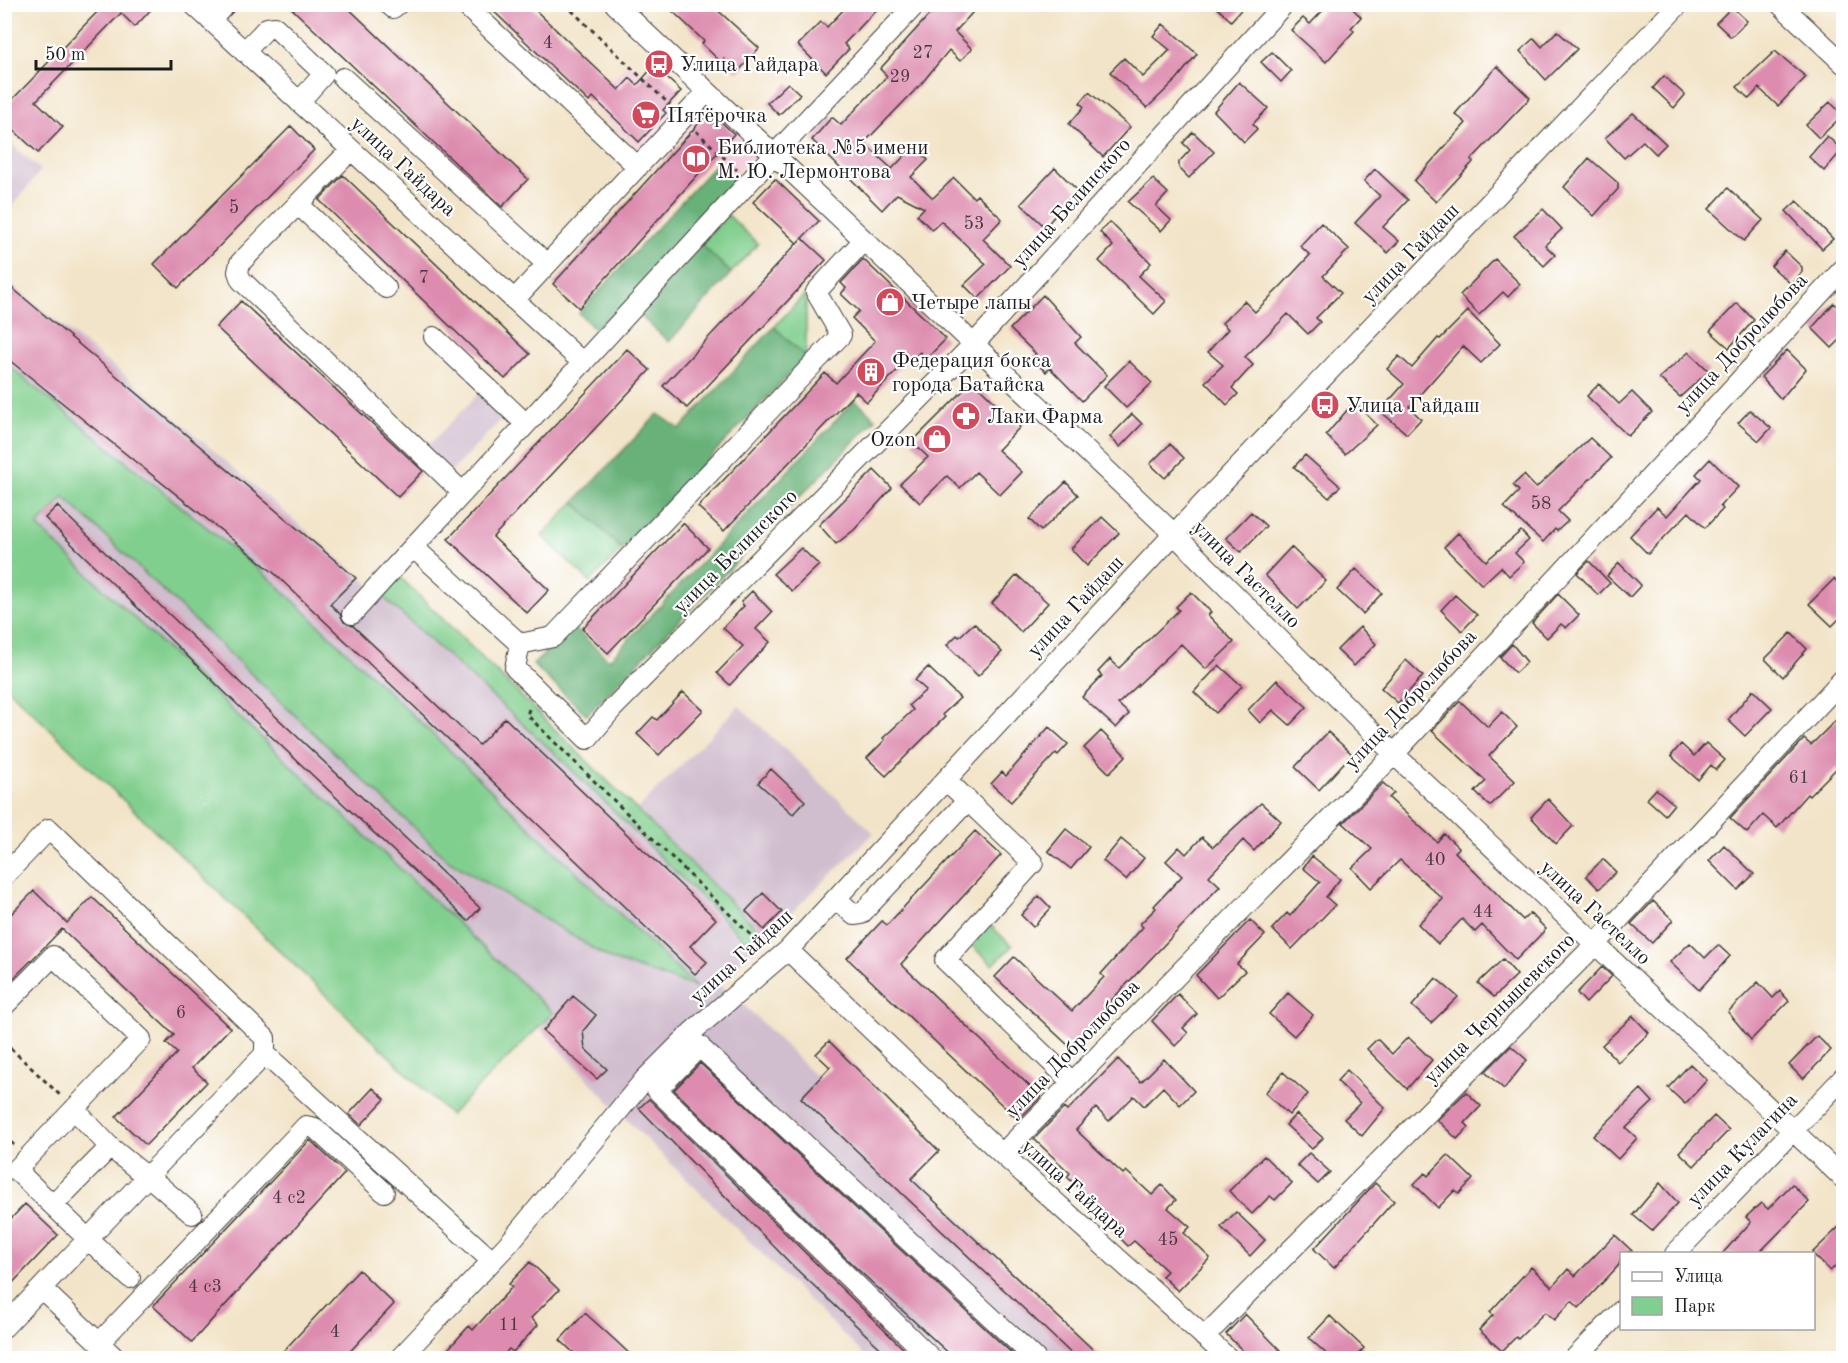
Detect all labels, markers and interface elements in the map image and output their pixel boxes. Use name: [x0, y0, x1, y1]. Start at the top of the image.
scale bar: [36, 33, 171, 71]
house number: 4: [543, 34, 553, 52]
house number: 27: [913, 44, 933, 62]
text: 50 m: [45, 46, 85, 64]
bus stop icon: Улица Гайдара: [643, 48, 675, 80]
place label: Улица Гайдара: [680, 55, 819, 76]
house number: 29: [890, 68, 910, 86]
supermarket icon: Пятёрочка: [630, 99, 662, 131]
place label: Пятёрочка: [667, 106, 767, 127]
street label: улица Гайдара: [346, 113, 460, 221]
street label: улица Белинского: [1009, 134, 1135, 272]
place label: Библиотека №5 имени М. Ю. Лермонтова: [717, 138, 929, 183]
library icon: Библиотека №5 имени М. Ю. Лермонтова: [680, 143, 712, 175]
house number: 5: [229, 199, 239, 217]
street label: улица Гайдаш: [1358, 200, 1464, 308]
house number: 53: [964, 215, 984, 233]
house number: 7: [419, 269, 429, 287]
street label: улица Добролюбова: [1672, 270, 1812, 418]
shop icon: Четыре лапы: [874, 286, 906, 318]
place label: Четыре лапы: [911, 293, 1032, 314]
place label: Федерация бокса города Батайска: [892, 351, 1051, 396]
building icon: Федерация бокса города Батайска: [855, 356, 887, 388]
bus stop icon: Улица Гайдаш: [1309, 389, 1341, 421]
place label: Улица Гайдаш: [1346, 396, 1480, 417]
pharmacy icon: Лаки Фарма: [950, 400, 982, 432]
place label: Лаки Фарма: [987, 407, 1103, 428]
shop icon: Ozon: [921, 423, 953, 455]
place label: Ozon: [870, 430, 916, 451]
street label: улица Белинского: [670, 486, 802, 618]
house number: 58: [1531, 495, 1551, 513]
street label: улица Гастелло: [1188, 517, 1304, 633]
street label: улица Гайдаш: [1024, 552, 1128, 662]
street label: улица Добролюбова: [1341, 626, 1481, 774]
house number: 61: [1789, 769, 1809, 787]
house number: 40: [1425, 851, 1445, 869]
street label: улица Гастелло: [1536, 857, 1654, 969]
house number: 44: [1473, 903, 1493, 921]
street label: улица Гайдаш: [687, 906, 797, 1009]
street label: улица Чернышевского: [1420, 929, 1580, 1089]
street label: улица Добролюбова: [1002, 976, 1144, 1122]
house number: 6: [176, 1004, 186, 1022]
street label: улица Кулагина: [1684, 1089, 1802, 1211]
street label: улица Гайдара: [1017, 1136, 1131, 1242]
house number: 4 с2: [272, 1189, 306, 1207]
house number: 45: [1158, 1231, 1178, 1249]
legend: [1620, 1252, 1815, 1330]
text: Улица: [1674, 1268, 1723, 1286]
house number: 4 с3: [188, 1278, 222, 1296]
text: Парк: [1674, 1298, 1715, 1316]
house number: 11: [499, 1316, 519, 1334]
house number: 4: [330, 1323, 340, 1341]

